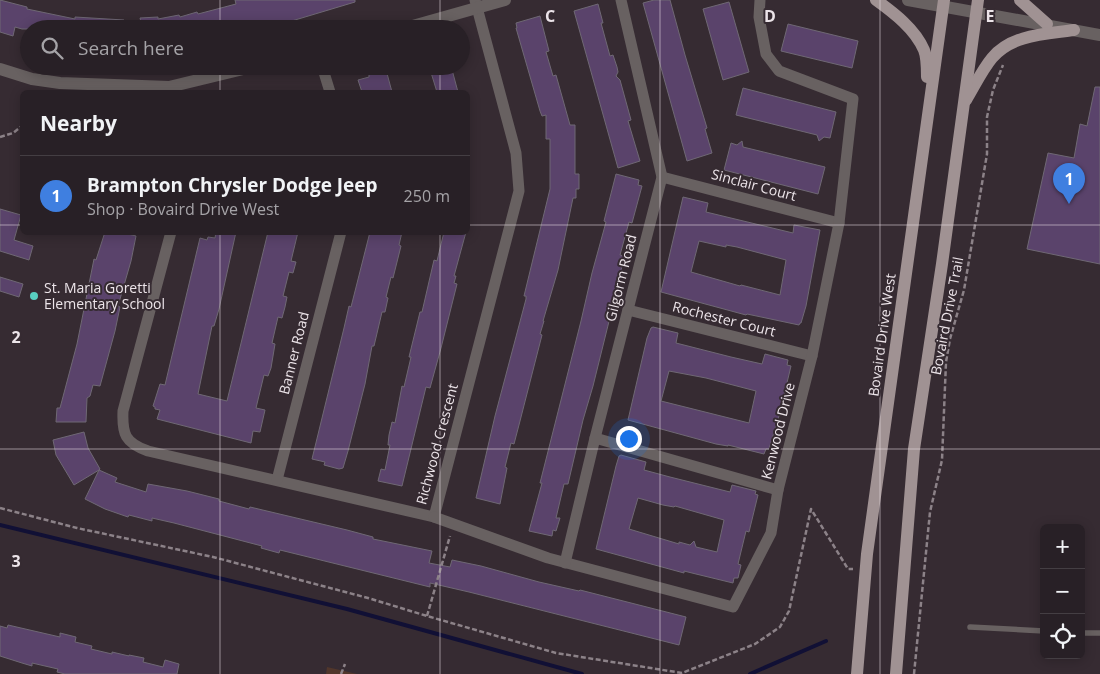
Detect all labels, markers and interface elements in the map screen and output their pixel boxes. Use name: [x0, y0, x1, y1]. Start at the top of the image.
text: C: [545, 5, 555, 27]
text: D: [764, 5, 776, 27]
text: E: [986, 5, 995, 27]
search box: [20, 20, 470, 75]
icon: search: [38, 34, 66, 62]
text: Search here: [78, 35, 184, 61]
text: Nearby: [40, 109, 117, 137]
pin: 1: [1053, 163, 1085, 204]
street label: Sinclair Court: [710, 164, 799, 205]
text: Brampton Chrysler Dodge Jeep: [87, 172, 378, 198]
text: 1: [51, 185, 61, 207]
text: 250 m: [404, 185, 450, 207]
text: Shop · Bovaird Drive West: [87, 198, 279, 220]
street label: Gilgorm Road: [601, 232, 640, 323]
street label: Bovaird Drive Trail: [926, 255, 967, 377]
street label: Bovaird Drive West: [863, 272, 900, 398]
place label: St. Maria Goretti Elementary School: [44, 278, 165, 313]
marker: St. Maria Goretti Elementary School: [28, 290, 40, 302]
street label: Rochester Court: [671, 297, 778, 341]
street label: Banner Road: [274, 310, 313, 396]
text: 2: [11, 326, 21, 348]
street label: Kenwood Drive: [756, 380, 799, 481]
street label: Richwood Crescent: [411, 381, 462, 506]
your location: [616, 426, 642, 452]
map controls: [1040, 524, 1085, 659]
button: +: [1040, 524, 1085, 569]
text: 3: [11, 550, 21, 572]
button: −: [1040, 569, 1085, 614]
button: locate: [1040, 614, 1085, 659]

